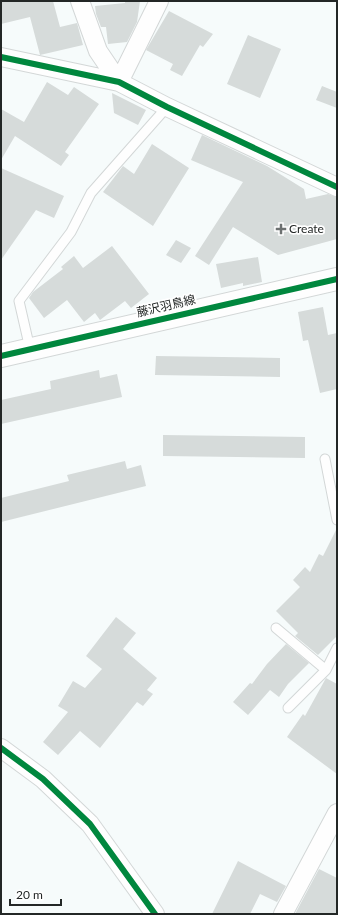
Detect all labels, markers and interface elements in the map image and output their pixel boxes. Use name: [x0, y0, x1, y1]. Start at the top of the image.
place label: Create: [289, 221, 324, 236]
marker: Create: [276, 224, 286, 234]
street label: 藤沢羽鳥線: [135, 291, 197, 320]
scale bar: [10, 881, 61, 907]
text: 20 m: [16, 887, 43, 902]

